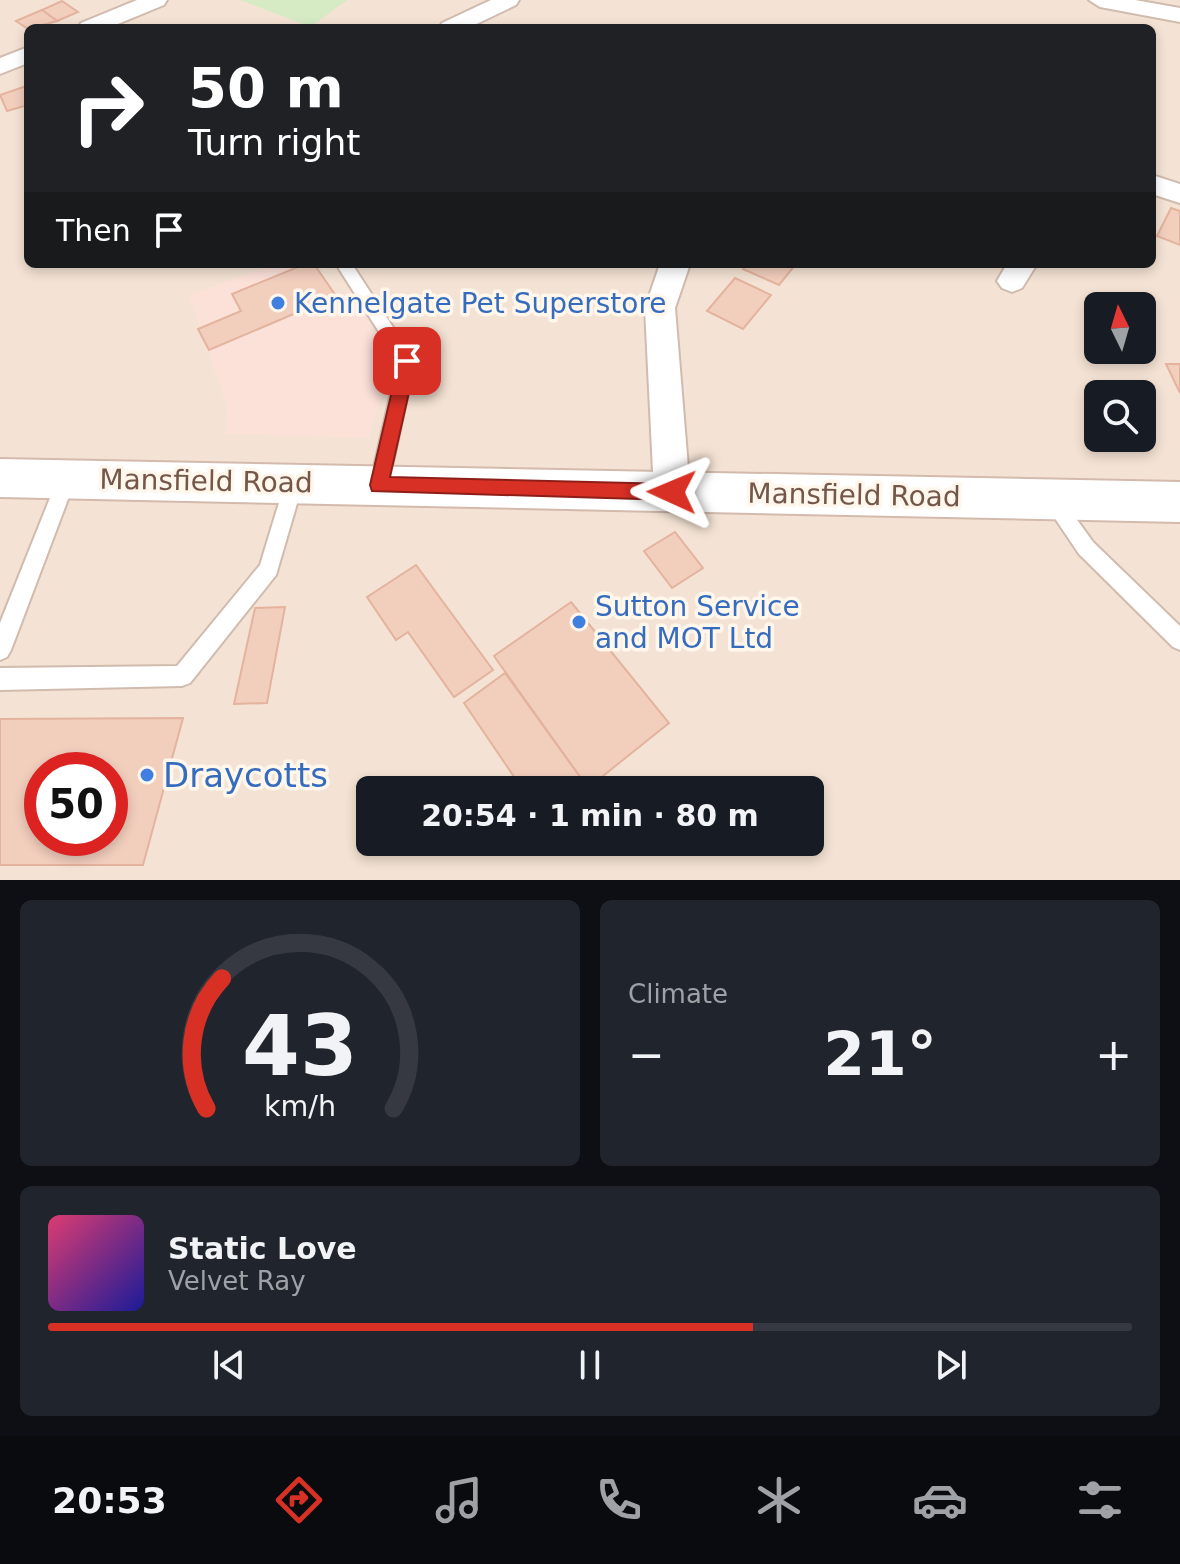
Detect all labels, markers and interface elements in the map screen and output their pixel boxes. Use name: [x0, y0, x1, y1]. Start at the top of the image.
text: 50 m: [188, 55, 344, 120]
icon: right: [56, 56, 160, 160]
text: Turn right: [188, 122, 360, 163]
icon: arrive: [147, 208, 191, 252]
text: Then: [56, 213, 131, 248]
place label: Kennelgate Pet Superstore: [294, 287, 667, 320]
north arrow: [1084, 292, 1156, 364]
map controls: [1084, 292, 1156, 452]
marker: Kennelgate Pet Superstore: [269, 294, 287, 312]
pin: [373, 327, 441, 395]
icon: arrive: [385, 339, 429, 383]
button: search: [1084, 380, 1156, 452]
position arrow: [630, 450, 714, 534]
street label: Mansfield Road: [99, 463, 313, 499]
street label: Mansfield Road: [747, 477, 961, 513]
place label: Sutton Service and MOT Ltd: [595, 590, 800, 655]
marker: Sutton Service and MOT Ltd: [570, 613, 588, 631]
speed limit sign: 50: [24, 752, 128, 856]
place label: Draycotts: [163, 755, 328, 795]
marker: Draycotts: [138, 766, 156, 784]
text: 20:54 · 1 min · 80 m: [421, 798, 759, 833]
text: Climate: [628, 979, 728, 1009]
text: 43: [242, 998, 358, 1095]
text: 21°: [823, 1019, 937, 1089]
text: −: [628, 1029, 665, 1080]
text: +: [1095, 1029, 1132, 1080]
text: km/h: [264, 1089, 336, 1123]
text: Static Love: [168, 1231, 357, 1266]
text: Velvet Ray: [168, 1266, 306, 1296]
icon: previous: [207, 1343, 251, 1387]
icon: pause: [568, 1343, 612, 1387]
icon: next: [929, 1343, 973, 1387]
icon: directions: [271, 1472, 327, 1528]
icon: music: [431, 1472, 487, 1528]
icon: phone: [591, 1472, 647, 1528]
icon: climate: [751, 1472, 807, 1528]
icon: car: [912, 1472, 968, 1528]
icon: filters: [1072, 1472, 1128, 1528]
text: 20:53: [52, 1480, 167, 1521]

